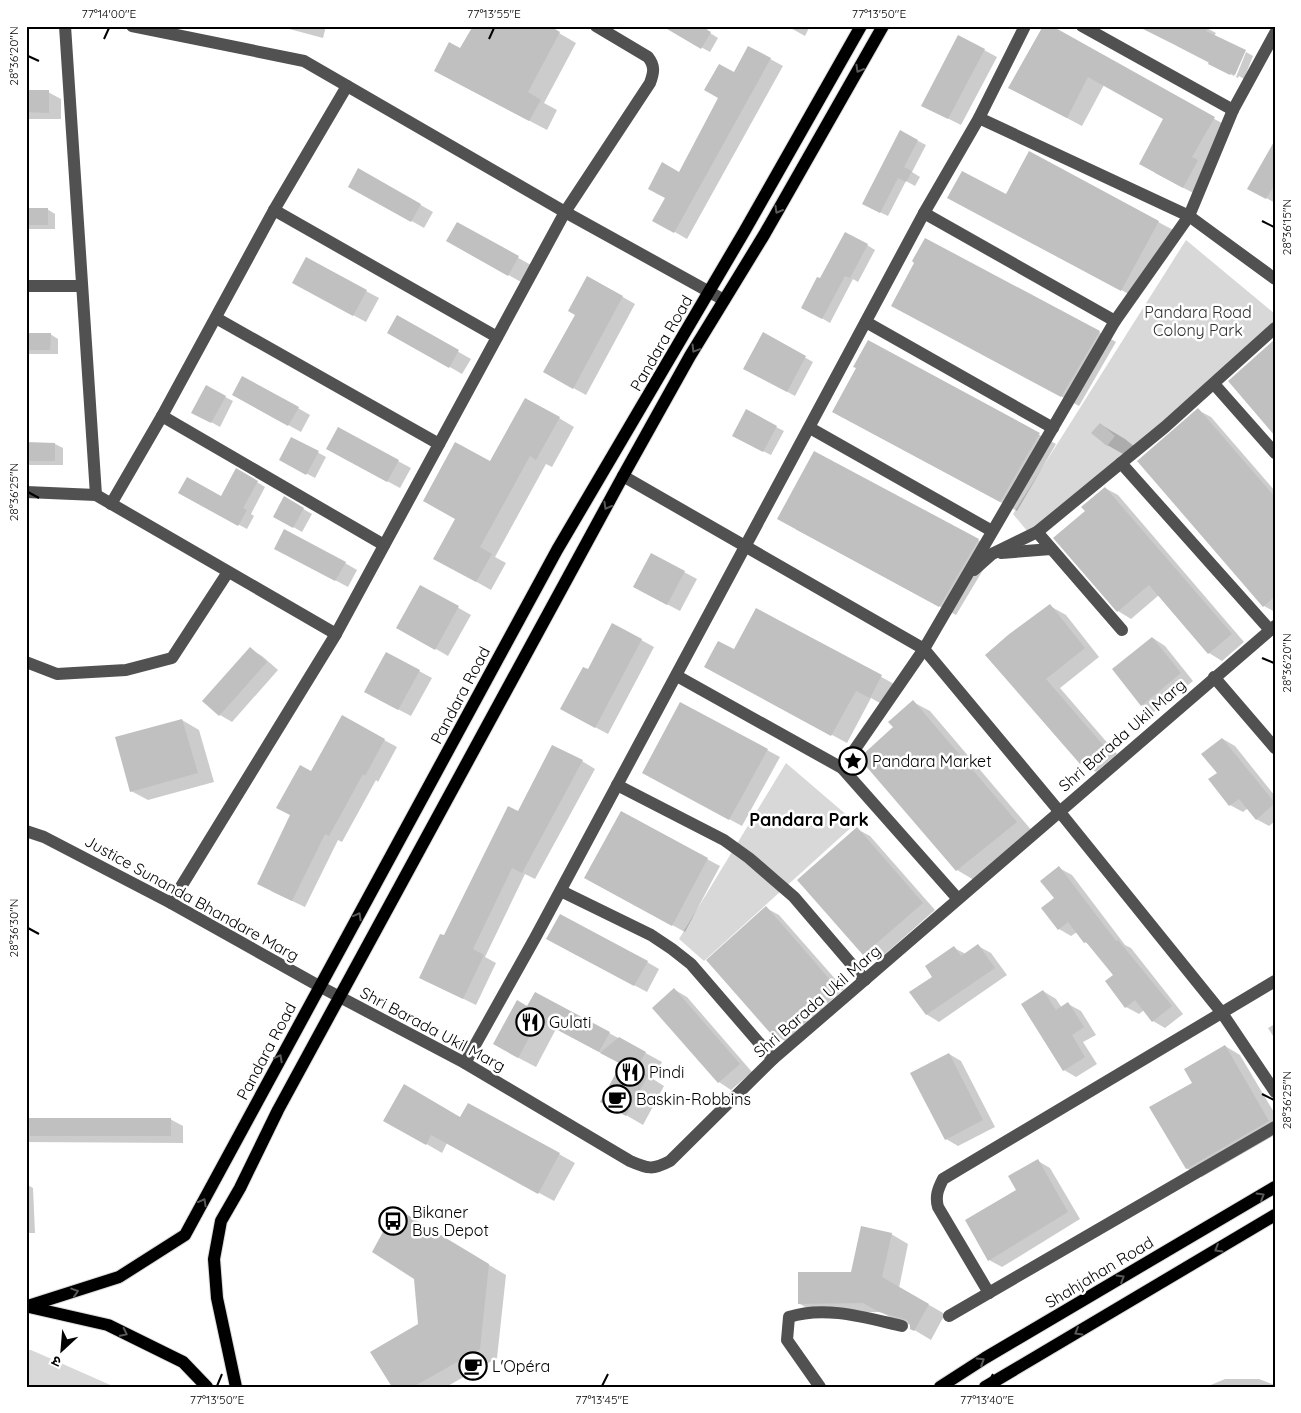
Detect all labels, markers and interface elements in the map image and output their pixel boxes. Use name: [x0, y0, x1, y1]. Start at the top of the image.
text: 77°14'00"E: [82, 6, 137, 21]
text: 77°13'55"E: [467, 6, 521, 21]
text: 77°13'50"E: [852, 6, 906, 21]
text: 28°36'20"N: [6, 26, 21, 86]
one-way arrow: [855, 63, 865, 72]
text: 28°36'15"N: [1279, 199, 1294, 255]
one-way arrow: [775, 204, 785, 213]
street label: Pandara Road: [625, 291, 697, 395]
park label: Pandara Road Colony Park: [1144, 302, 1252, 340]
one-way arrow: [691, 343, 701, 352]
text: 28°36'25"N: [6, 463, 21, 521]
one-way arrow: [603, 501, 613, 510]
text: 28°36'20"N: [1279, 633, 1294, 693]
street label: Pandara Road: [426, 643, 494, 747]
street label: Shri Barada Ukil Marg: [1054, 674, 1190, 796]
place icon: Pandara Market: [838, 746, 868, 776]
place label: Pandara Market: [872, 751, 992, 771]
district label: Pandara Park: [749, 808, 869, 831]
street label: Justice Sunanda Bhandare Marg: [81, 831, 303, 965]
text: 28°36'30"N: [6, 899, 21, 957]
one-way arrow: [352, 912, 362, 921]
street label: Shri Barada Ukil Marg: [749, 940, 885, 1062]
street label: Shri Barada Ukil Marg: [357, 982, 509, 1076]
street label: Pandara Road: [232, 999, 300, 1103]
restaurant icon: Gulati: [515, 1007, 545, 1037]
place label: Gulati: [549, 1012, 591, 1032]
one-way arrow: [273, 1055, 283, 1064]
restaurant icon: Pindi: [615, 1057, 645, 1087]
place label: Pindi: [649, 1062, 684, 1082]
text: 28°36'25"N: [1279, 1071, 1294, 1129]
cafe icon: Baskin-Robbins: [602, 1084, 632, 1114]
place label: Baskin-Robbins: [636, 1089, 751, 1109]
one-way arrow: [1255, 1192, 1264, 1202]
one-way arrow: [197, 1198, 207, 1207]
place label: Bikaner Bus Depot: [412, 1202, 489, 1240]
bus stop icon: Bikaner Bus Depot: [378, 1206, 408, 1236]
street label: Shahjahan Road: [1041, 1232, 1157, 1312]
one-way arrow: [1214, 1242, 1223, 1252]
one-way arrow: [1115, 1275, 1124, 1285]
one-way arrow: [70, 1287, 78, 1297]
one-way arrow: [1074, 1325, 1083, 1335]
north arrow: [38, 1326, 88, 1376]
one-way arrow: [118, 1327, 127, 1337]
text: उ: [48, 1351, 64, 1372]
cafe icon: L'Opéra: [458, 1351, 488, 1381]
place label: L'Opéra: [492, 1356, 550, 1376]
one-way arrow: [976, 1357, 985, 1367]
text: 77°13'50"E: [190, 1392, 244, 1407]
text: 77°13'45"E: [575, 1392, 629, 1407]
text: 77°13'40"E: [960, 1392, 1014, 1407]

